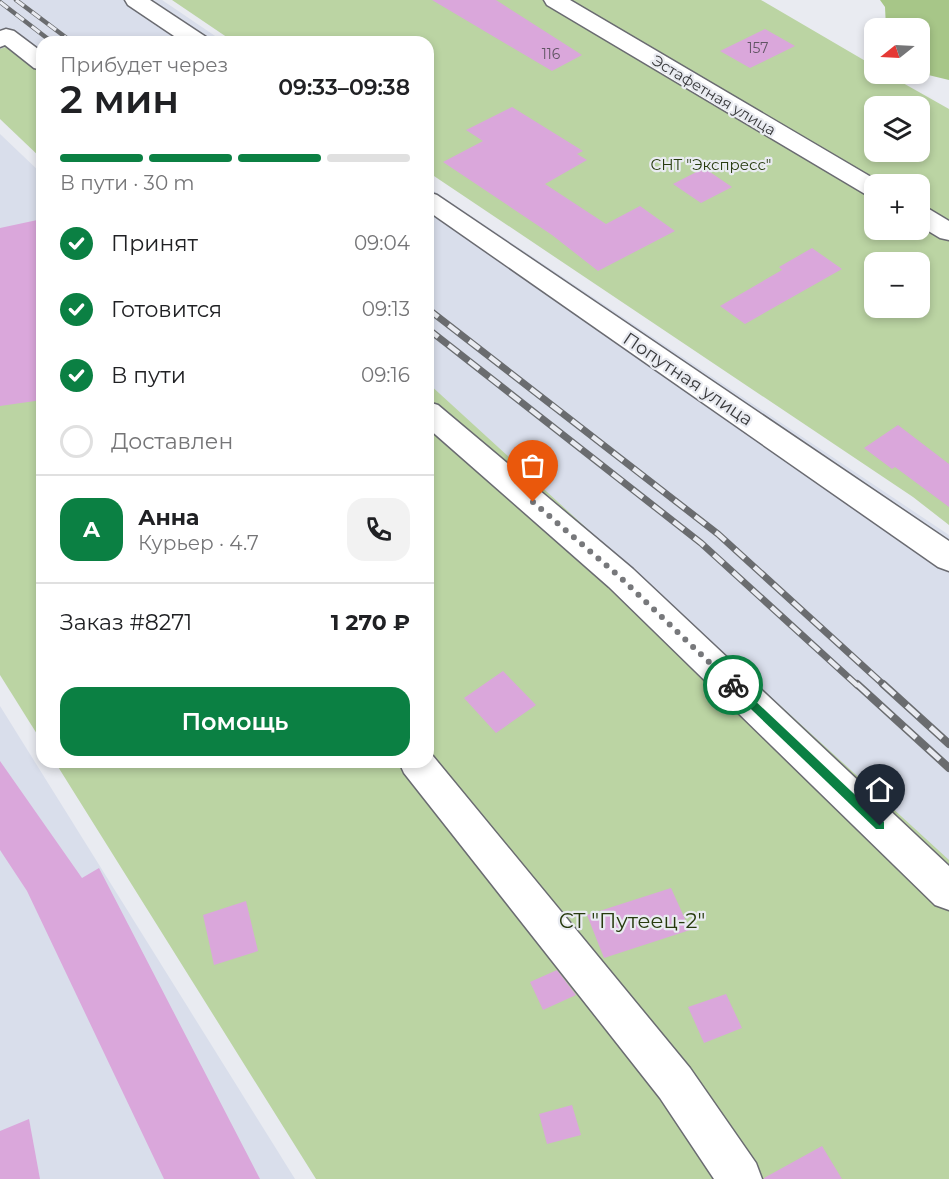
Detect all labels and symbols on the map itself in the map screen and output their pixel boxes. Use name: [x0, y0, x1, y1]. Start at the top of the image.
north arrow: [864, 18, 930, 84]
house number: 157: [747, 39, 769, 57]
house number: 116: [542, 45, 561, 63]
street label: Эстафетная улица: [649, 50, 779, 140]
park label: СНТ "Экспресс": [651, 155, 771, 174]
street label: Попутная улица: [619, 328, 757, 430]
pin: [507, 440, 558, 502]
courier: [703, 655, 763, 715]
pin: [854, 764, 905, 826]
park label: СТ "Путеец-2": [559, 908, 705, 933]

